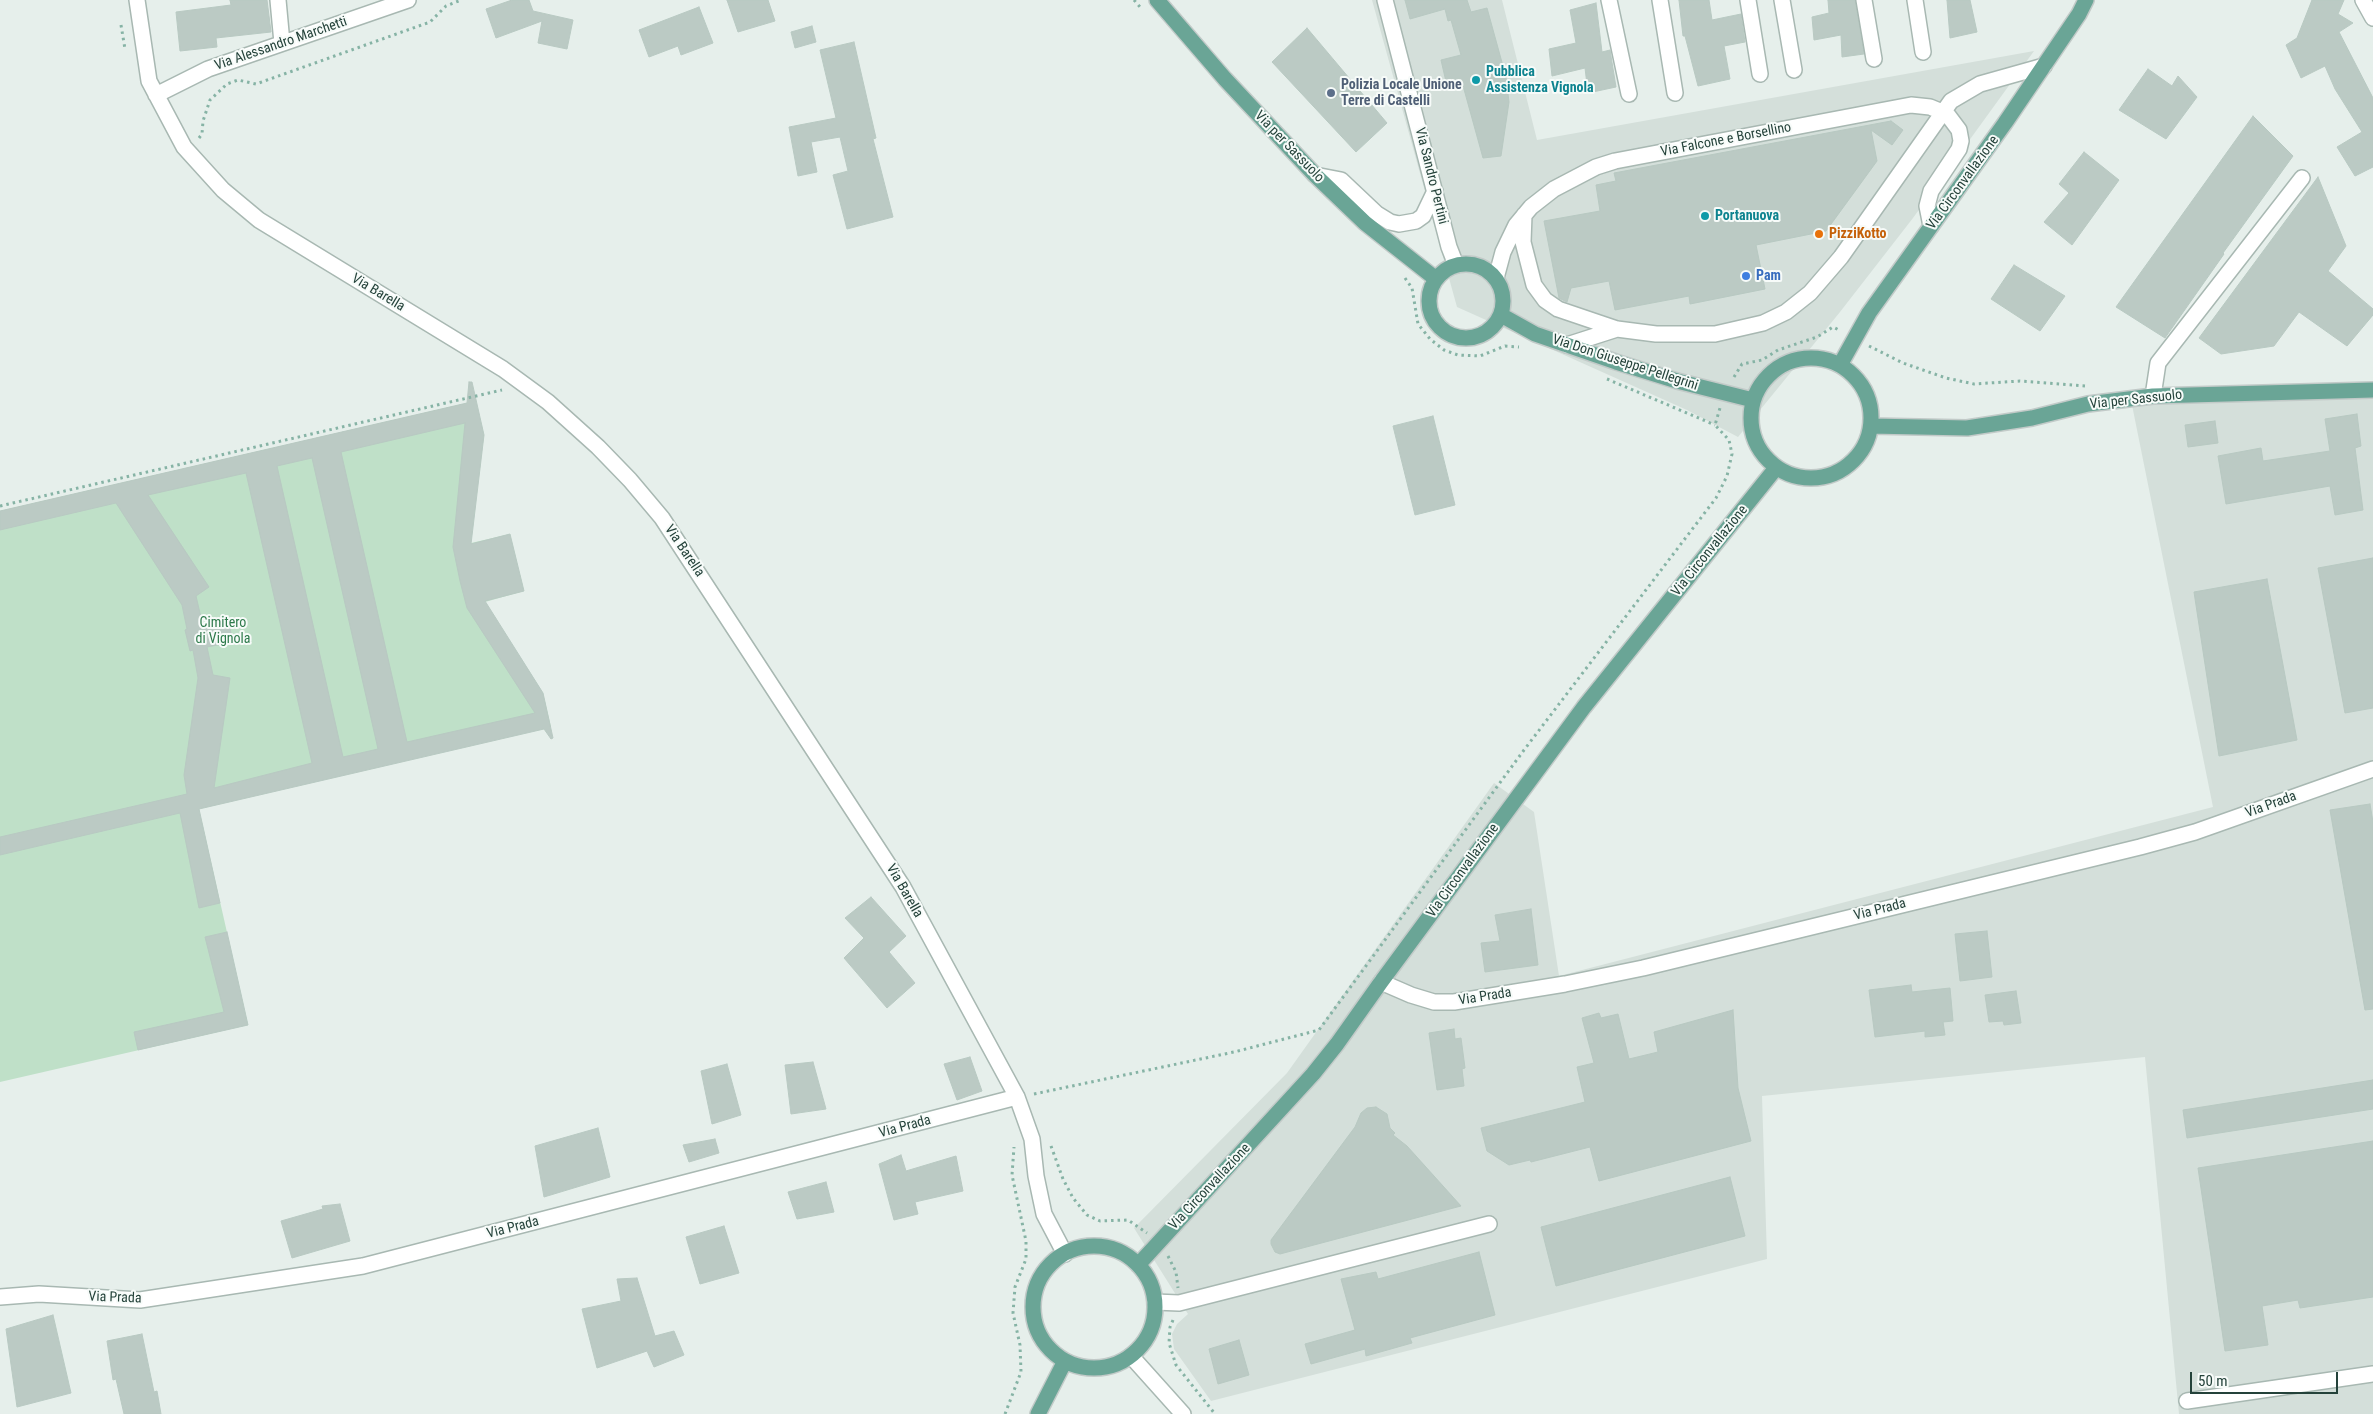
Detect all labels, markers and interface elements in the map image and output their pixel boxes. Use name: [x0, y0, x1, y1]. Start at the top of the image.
street label: Via Alessandro Marchetti: [213, 13, 349, 75]
place label: Pubblica Assistenza Vignola: [1486, 64, 1594, 96]
marker: Pubblica Assistenza Vignola: [1470, 74, 1482, 86]
place label: Polizia Locale Unione Terre di Castelli: [1341, 77, 1462, 110]
marker: Polizia Locale Unione Terre di Castelli: [1325, 87, 1337, 99]
street label: Via per Sassuolo: [1251, 108, 1327, 186]
street label: Via Falcone e Borsellino: [1659, 119, 1793, 161]
street label: Via Sandro Pertini: [1411, 126, 1451, 226]
street label: Via Circonvallazione: [1923, 133, 2003, 233]
place label: Portanuova: [1715, 208, 1779, 224]
marker: Portanuova: [1699, 210, 1711, 222]
place label: PizziKotto: [1829, 226, 1887, 242]
marker: PizziKotto: [1813, 228, 1825, 240]
place label: Pam: [1756, 268, 1781, 284]
marker: Pam: [1740, 270, 1752, 282]
street label: Via Barella: [348, 271, 408, 315]
street label: Via Don Giuseppe Pellegrini: [1550, 331, 1700, 395]
street label: Via per Sassuolo: [2089, 387, 2183, 413]
street label: Via Circonvallazione: [1668, 502, 1752, 600]
street label: Via Barella: [660, 522, 708, 580]
park label: Cimitero di Vignola: [195, 615, 251, 648]
street label: Via Prada: [2243, 788, 2299, 822]
street label: Via Circonvallazione: [1423, 821, 1503, 921]
street label: Via Barella: [882, 861, 926, 921]
street label: Via Prada: [1852, 895, 1908, 925]
street label: Via Prada: [1457, 985, 1513, 1009]
street label: Via Prada: [877, 1112, 933, 1142]
street label: Via Circonvallazione: [1166, 1140, 1254, 1234]
street label: Via Prada: [485, 1213, 541, 1243]
street label: Via Prada: [88, 1289, 142, 1307]
scale bar: [2193, 1362, 2340, 1394]
text: 50 m: [2198, 1372, 2228, 1390]

